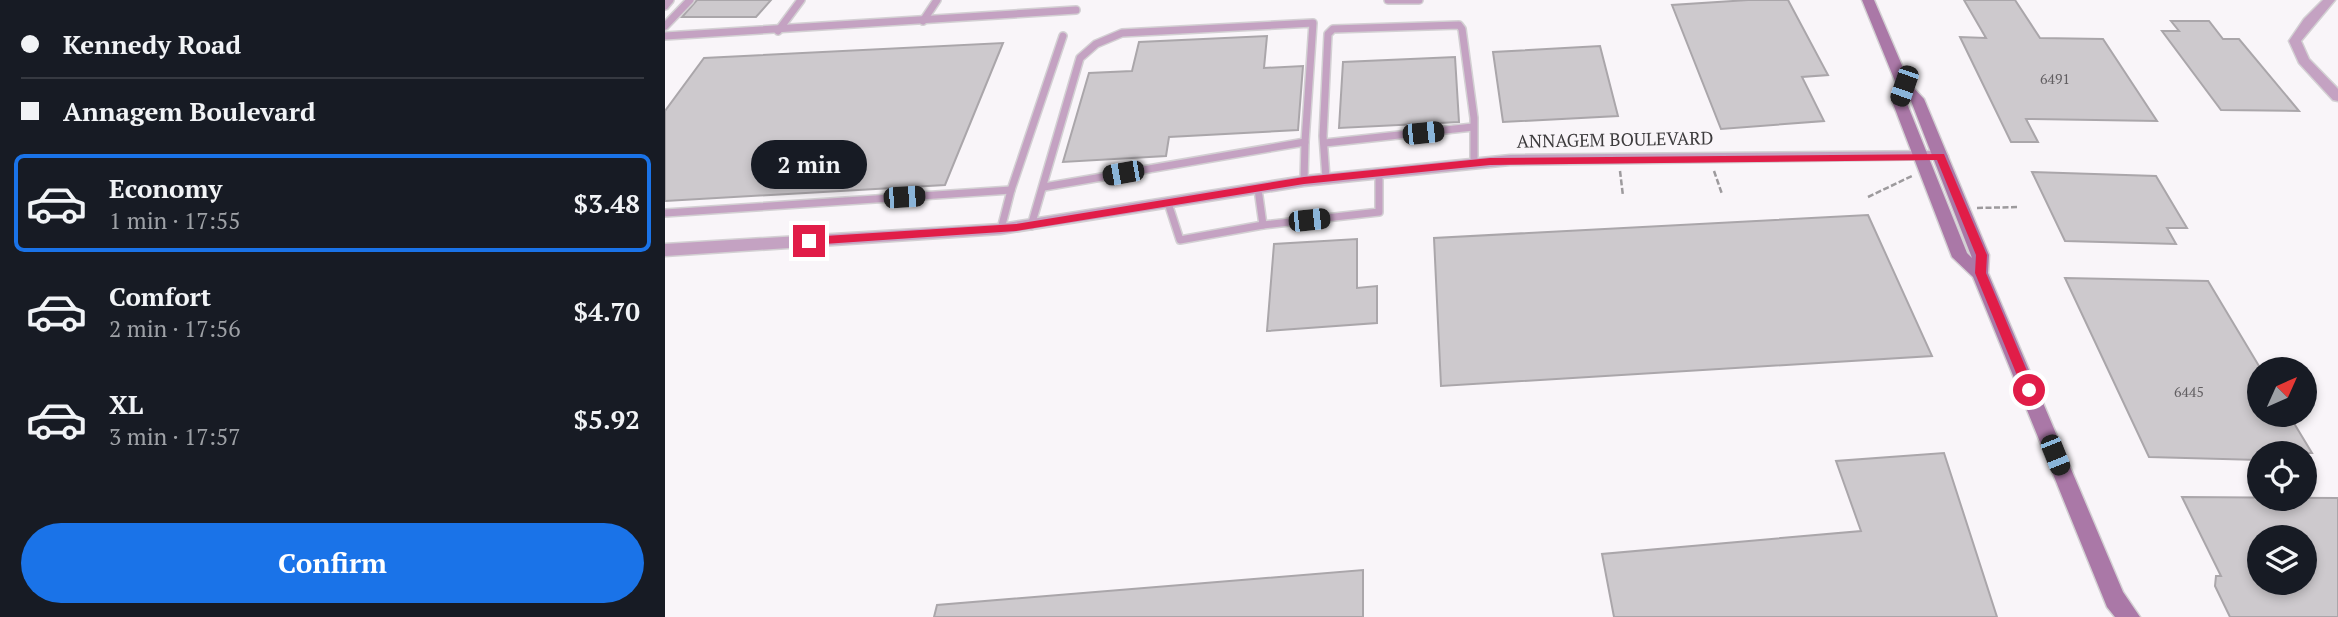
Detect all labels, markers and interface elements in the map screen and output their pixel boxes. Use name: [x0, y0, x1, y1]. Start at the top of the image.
text: Kennedy Road: [63, 27, 241, 61]
car: [1888, 63, 1921, 109]
house number: 6491: [2040, 69, 2070, 88]
text: Annagem Boulevard: [63, 94, 316, 128]
car: [1402, 120, 1445, 146]
street label: ANNAGEM BOULEVARD: [1516, 125, 1713, 153]
callout: 2 min: [751, 140, 867, 188]
text: 2 min: [778, 149, 840, 180]
car: [1101, 159, 1146, 187]
text: Economy: [109, 171, 222, 205]
icon: car: [25, 172, 88, 235]
car: [883, 185, 926, 209]
text: $3.48: [574, 186, 640, 220]
text: 1 min · 17:55: [109, 205, 241, 236]
car: [1288, 207, 1331, 233]
route end: [793, 225, 825, 257]
text: Comfort: [109, 279, 211, 313]
icon: car: [25, 280, 88, 343]
text: $4.70: [574, 294, 640, 328]
text: 2 min · 17:56: [109, 313, 241, 344]
north arrow: [2247, 357, 2317, 427]
map controls: [2247, 357, 2317, 595]
route start: [2013, 374, 2045, 406]
house number: 6445: [2174, 382, 2204, 401]
text: XL: [109, 387, 143, 421]
icon: car: [25, 388, 88, 451]
text: $5.92: [574, 402, 640, 436]
text: 3 min · 17:57: [109, 421, 241, 452]
car: [2038, 432, 2073, 478]
button: locate: [2247, 441, 2317, 511]
button: Confirm: [21, 523, 644, 603]
button: layers: [2247, 525, 2317, 595]

